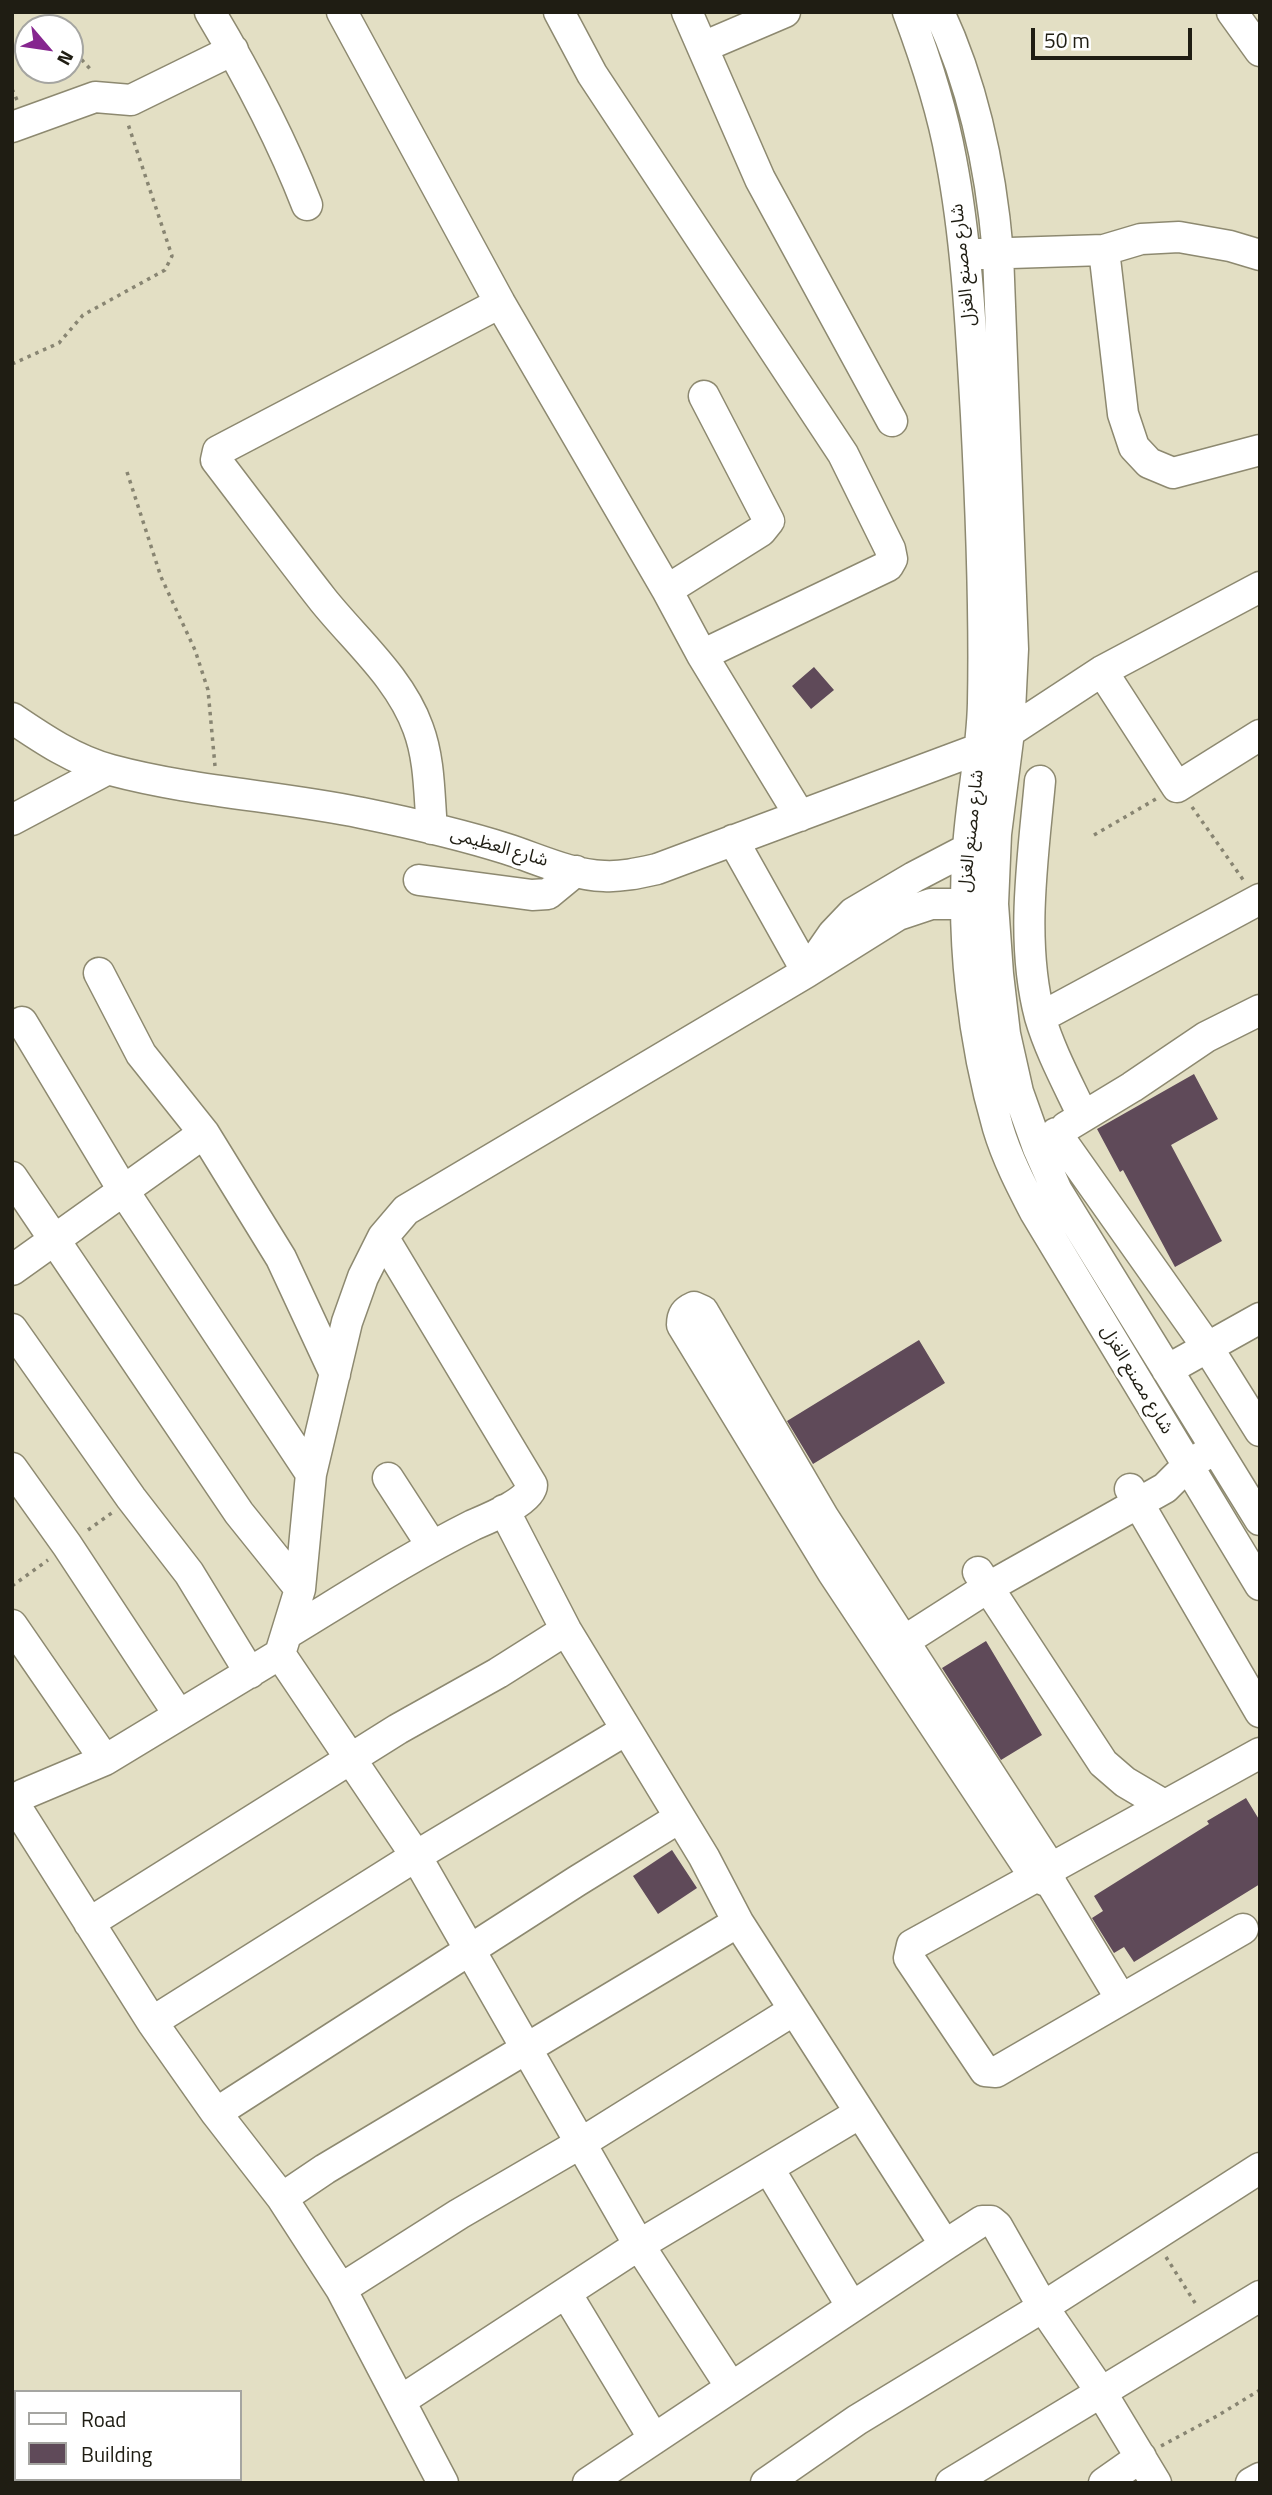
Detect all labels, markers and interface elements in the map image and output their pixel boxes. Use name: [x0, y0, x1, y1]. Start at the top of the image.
north arrow: [14, 14, 84, 84]
scale bar: [1034, 14, 1195, 58]
text: 50 m: [1044, 24, 1090, 56]
text: N: [50, 46, 82, 71]
street label: شارع مصنع الغزل: [947, 203, 981, 327]
street label: شارع مصنع الغزل: [955, 769, 989, 893]
street label: شارع العظيمى: [448, 824, 550, 872]
street label: شارع مصنع الغزل: [1095, 1322, 1177, 1438]
legend: [14, 2390, 242, 2481]
text: Road: [81, 2403, 126, 2435]
text: Building: [81, 2438, 152, 2470]

